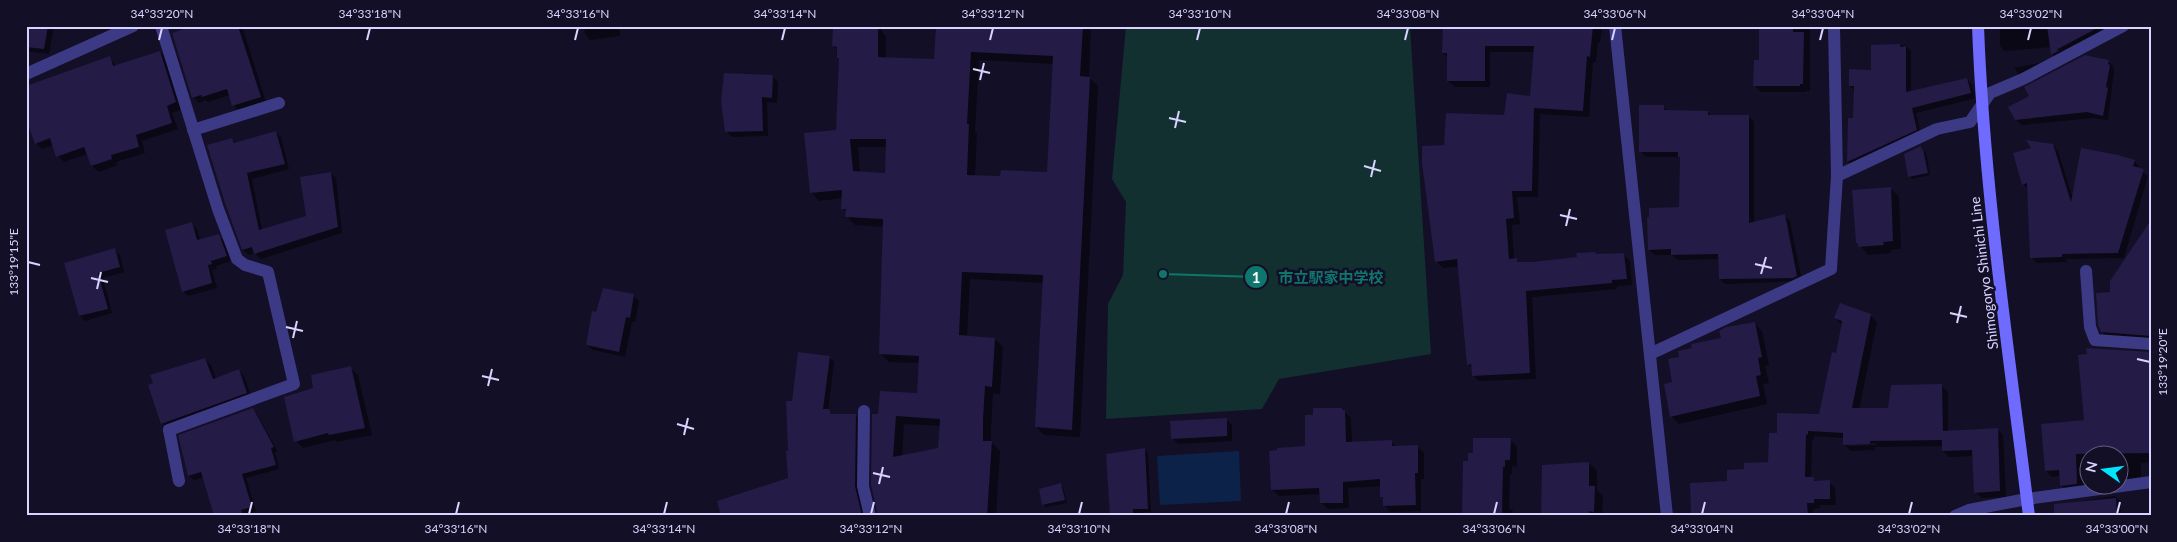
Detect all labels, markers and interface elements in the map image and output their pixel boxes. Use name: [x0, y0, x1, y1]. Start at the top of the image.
text: 34°33'20"N: [131, 6, 193, 21]
text: 34°33'18"N: [339, 6, 401, 21]
text: 34°33'16"N: [547, 6, 609, 21]
text: 34°33'14"N: [754, 6, 816, 21]
text: 34°33'12"N: [962, 6, 1024, 21]
text: 34°33'10"N: [1169, 6, 1231, 21]
text: 34°33'08"N: [1377, 6, 1439, 21]
text: 34°33'06"N: [1584, 6, 1646, 21]
text: 34°33'04"N: [1792, 6, 1854, 21]
text: 34°33'02"N: [2000, 6, 2062, 21]
street label: Shimogoryo Shinichi Line: [1966, 196, 2001, 350]
text: 133°19'15"E: [6, 228, 21, 296]
callout: 市立駅家中学校: [1244, 262, 1394, 292]
text: 1: [1252, 268, 1260, 286]
text: 市立駅家中学校: [1278, 268, 1384, 286]
text: 133°19'20"E: [2155, 328, 2170, 396]
north arrow: [2080, 444, 2130, 494]
text: N: [2081, 459, 2100, 474]
text: 34°33'18"N: [218, 521, 280, 536]
text: 34°33'16"N: [425, 521, 487, 536]
text: 34°33'14"N: [633, 521, 695, 536]
text: 34°33'12"N: [840, 521, 902, 536]
text: 34°33'10"N: [1048, 521, 1110, 536]
text: 34°33'08"N: [1255, 521, 1317, 536]
text: 34°33'06"N: [1463, 521, 1525, 536]
text: 34°33'04"N: [1671, 521, 1733, 536]
text: 34°33'02"N: [1878, 521, 1940, 536]
text: 34°33'00"N: [2086, 521, 2148, 536]

